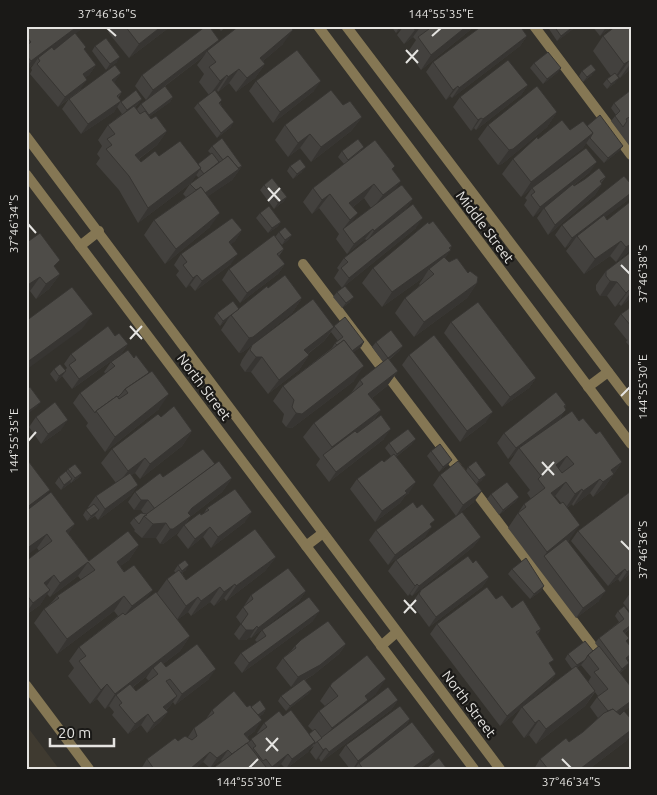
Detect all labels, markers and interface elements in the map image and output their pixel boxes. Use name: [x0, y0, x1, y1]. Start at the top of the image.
text: 37°46'36"S: [78, 7, 136, 20]
text: 144°55'35"E: [408, 7, 474, 20]
street label: Middle Street: [453, 188, 517, 266]
text: 37°46'34"S: [7, 195, 20, 253]
text: 37°46'38"S: [636, 245, 649, 303]
street label: North Street: [174, 351, 235, 424]
text: 144°55'30"E: [636, 354, 649, 420]
text: 144°55'35"E: [7, 408, 20, 474]
text: 37°46'36"S: [636, 521, 649, 579]
street label: North Street: [439, 668, 500, 741]
scale bar: [50, 715, 114, 747]
text: 20 m: [58, 724, 91, 741]
text: 144°55'30"E: [216, 775, 282, 788]
text: 37°46'34"S: [542, 775, 600, 788]

